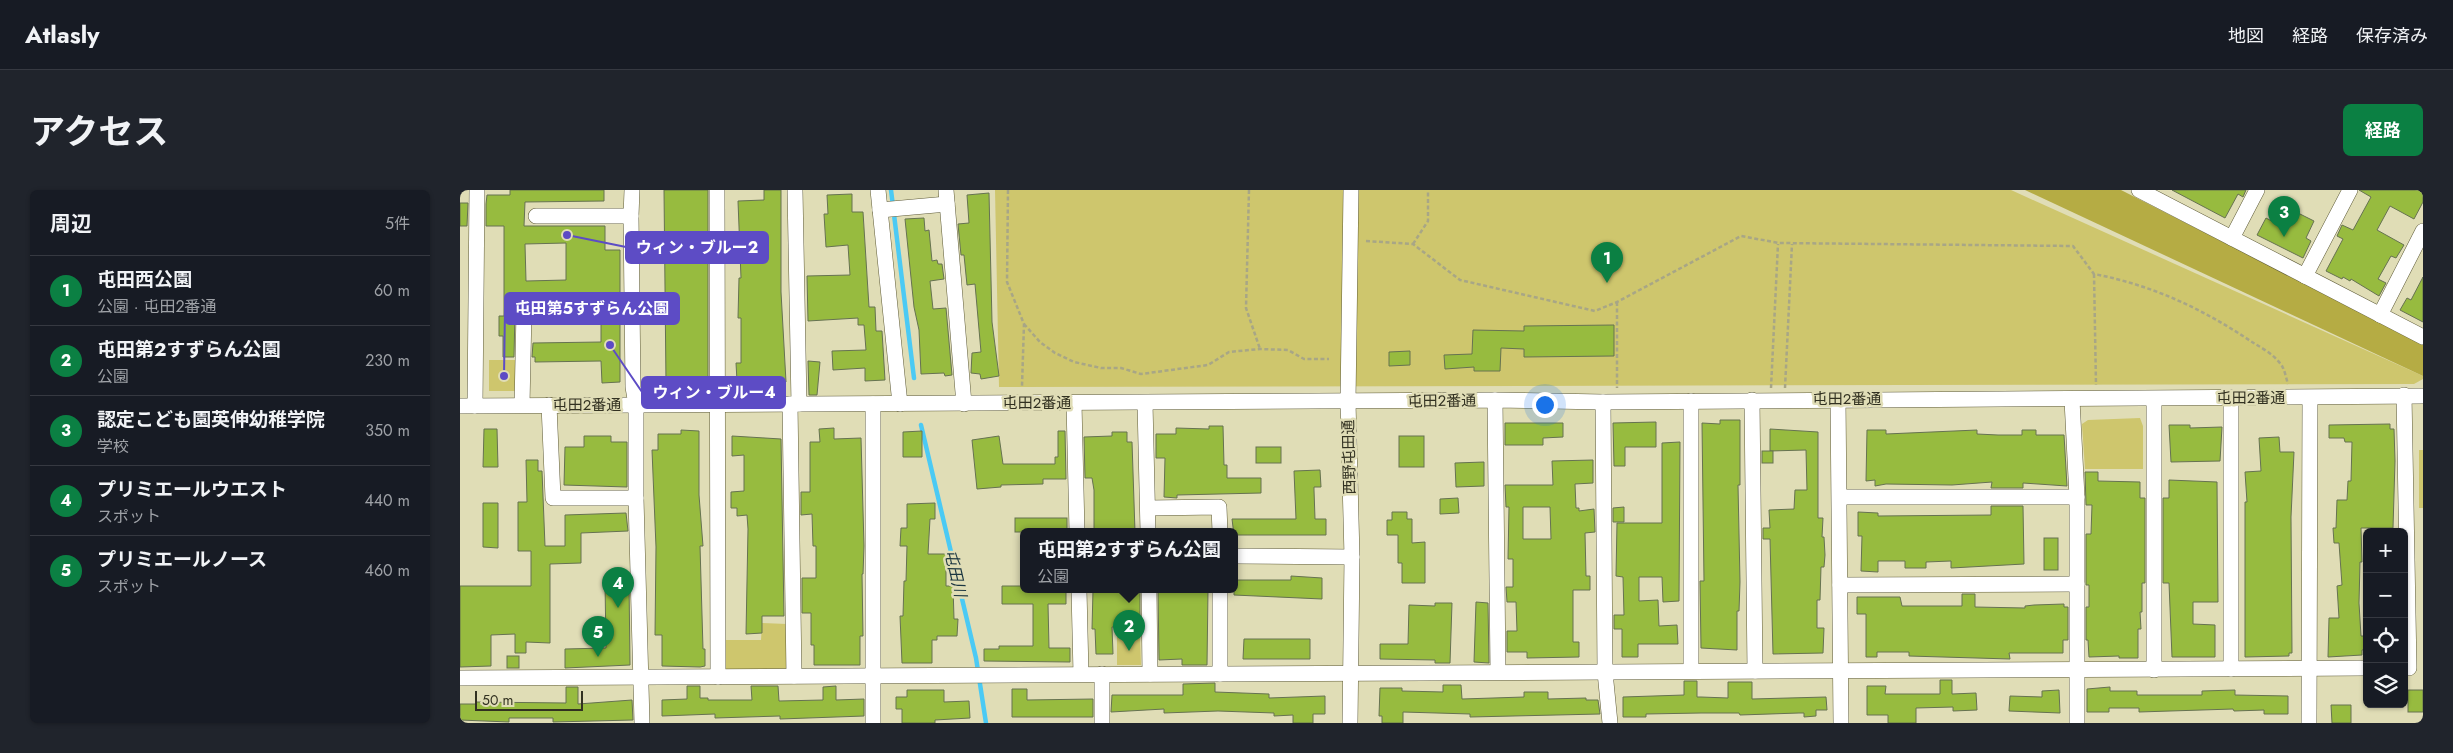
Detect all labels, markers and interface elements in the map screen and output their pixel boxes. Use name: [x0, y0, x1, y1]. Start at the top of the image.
text: Atlasly: [25, 17, 100, 52]
text: 地図: [2228, 23, 2264, 49]
text: 経路: [2292, 23, 2328, 49]
text: 保存済み: [2356, 23, 2428, 49]
button: 経路: [2343, 104, 2423, 156]
text: アクセス: [30, 107, 168, 157]
pin: 3: [2268, 196, 2300, 237]
text: 周辺: [50, 209, 92, 239]
text: 5件: [385, 212, 410, 235]
callout: ウィン・ブルー2: [626, 232, 768, 263]
text: ウィン・ブルー2: [636, 236, 758, 259]
pin: 1: [1591, 242, 1623, 283]
text: 屯田西公園: [97, 266, 192, 293]
text: 1: [62, 279, 70, 302]
text: 60 m: [374, 279, 410, 302]
callout: 屯田第5すずらん公園: [505, 293, 679, 324]
text: 公園 · 屯田2番通: [97, 295, 217, 318]
text: 屯田第5すずらん公園: [515, 297, 669, 320]
text: 屯田第2すずらん公園: [97, 336, 280, 363]
text: 2: [61, 349, 71, 372]
text: 230 m: [365, 349, 410, 372]
text: 公園: [97, 365, 129, 388]
callout: ウィン・ブルー4: [642, 377, 785, 408]
text: ウィン・ブルー4: [652, 381, 776, 404]
street label: 屯田2番通: [2217, 387, 2285, 409]
street label: 屯田2番通: [1813, 388, 1881, 410]
street label: 屯田2番通: [1408, 389, 1476, 413]
street label: 屯田2番通: [1003, 392, 1071, 414]
your location: [1532, 392, 1558, 418]
street label: 屯田2番通: [553, 394, 621, 416]
text: 認定こども園英伸幼稚学院: [97, 406, 325, 433]
text: 3: [61, 419, 71, 442]
text: 350 m: [365, 419, 410, 442]
street label: 西野屯田通: [1337, 419, 1361, 495]
text: 学校: [97, 435, 129, 458]
text: プリミエールウエスト: [97, 476, 287, 503]
text: 4: [60, 489, 72, 512]
text: 440 m: [364, 489, 410, 512]
text: スポット: [97, 505, 161, 528]
popup: [1020, 528, 1238, 593]
map controls: [2363, 528, 2408, 708]
button: +: [2363, 528, 2408, 573]
text: 屯田第2すずらん公園: [1037, 536, 1221, 563]
text: プリミエールノース: [97, 546, 267, 573]
water label: 屯田川: [939, 547, 973, 601]
text: 5: [61, 559, 71, 582]
text: 460 m: [365, 559, 410, 582]
text: 公園: [1037, 565, 1069, 588]
pin: 4: [602, 567, 634, 608]
button: −: [2363, 573, 2408, 618]
text: スポット: [97, 575, 161, 598]
pin: 2: [1113, 610, 1145, 651]
pin: 5: [582, 616, 614, 657]
button: locate: [2363, 618, 2408, 663]
button: layers: [2363, 663, 2408, 708]
scale bar: [475, 688, 582, 711]
text: 50 m: [482, 690, 513, 710]

